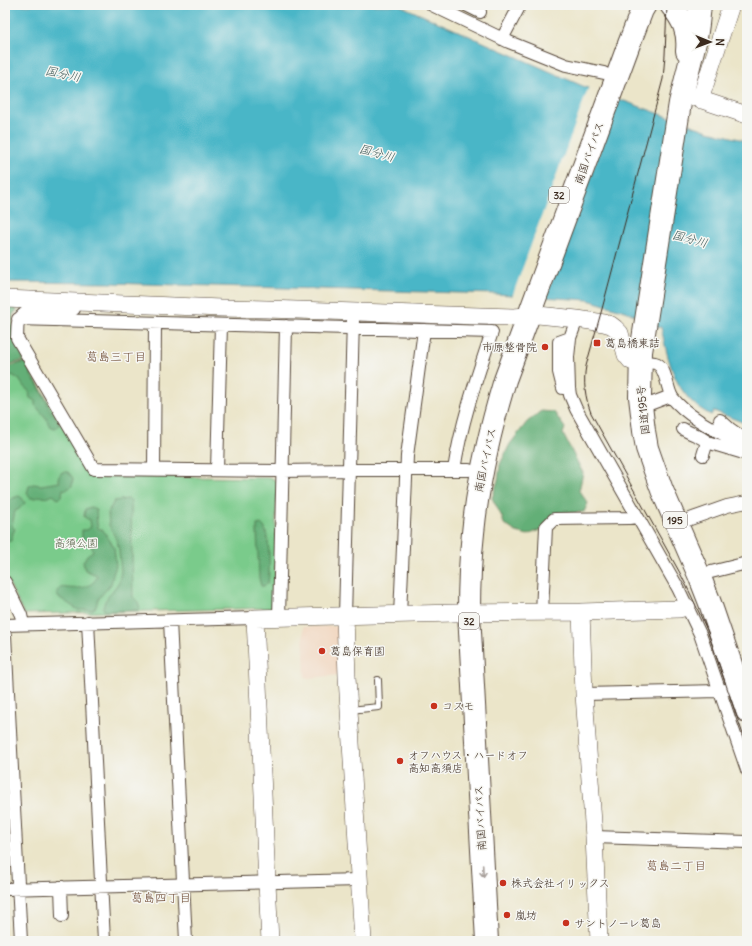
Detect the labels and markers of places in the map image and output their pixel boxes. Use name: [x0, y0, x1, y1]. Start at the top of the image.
place label: 葛島橋東詰: [605, 336, 660, 350]
marker: 葛島橋東詰: [592, 338, 602, 348]
place label: 市原整骨院: [482, 340, 537, 354]
marker: 市原整骨院: [540, 342, 550, 352]
place label: 葛島保育園: [330, 644, 385, 658]
marker: 葛島保育園: [317, 646, 327, 656]
place label: コスモ: [442, 699, 475, 713]
marker: コスモ: [429, 701, 439, 711]
place label: オフハウス・ハードオフ 高知高須店: [408, 748, 528, 775]
marker: オフハウス・ハードオフ 高知高須店: [395, 756, 405, 766]
place label: 株式会社イリックス: [511, 876, 610, 890]
marker: 株式会社イリックス: [498, 878, 508, 888]
place label: 嵐坊: [515, 908, 537, 922]
marker: 嵐坊: [502, 910, 512, 920]
place label: サントノーレ葛島: [574, 916, 662, 930]
marker: サントノーレ葛島: [561, 918, 571, 928]

